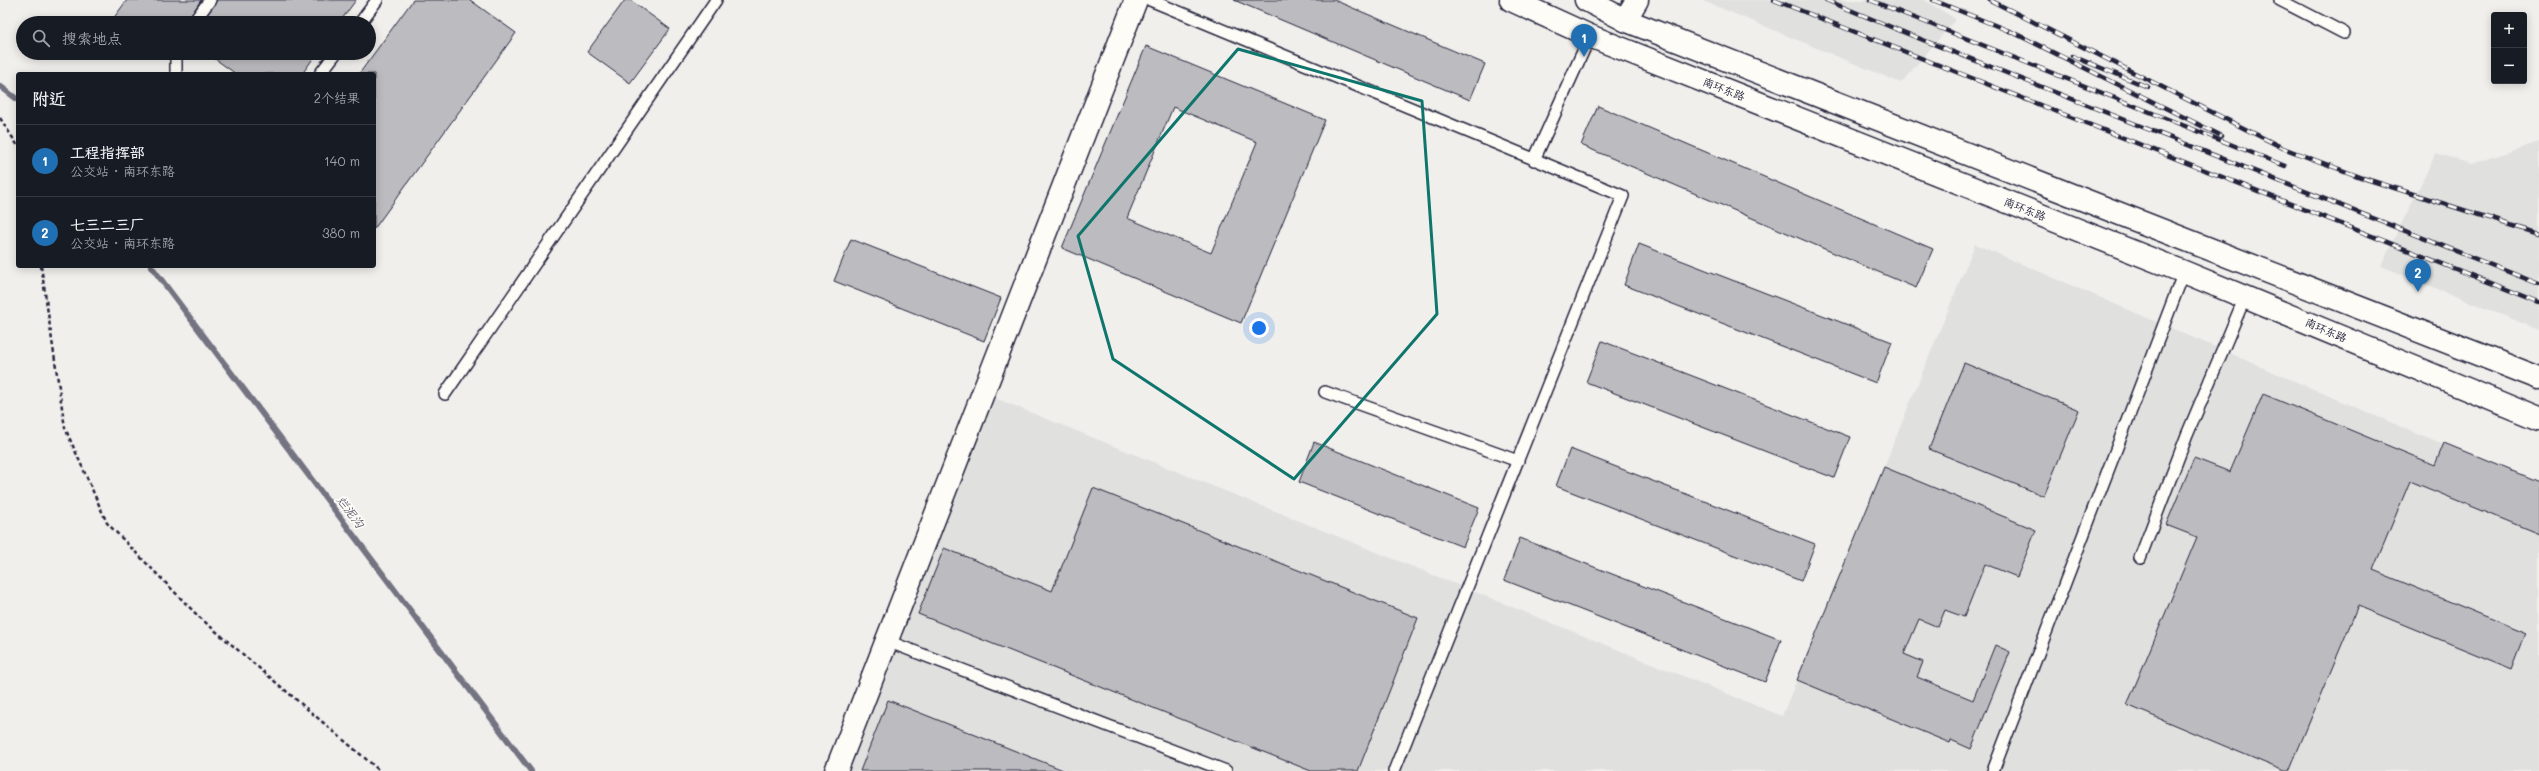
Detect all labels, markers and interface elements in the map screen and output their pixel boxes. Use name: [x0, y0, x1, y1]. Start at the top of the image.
map controls: [2491, 12, 2527, 84]
button: +: [2491, 12, 2527, 48]
search box: [16, 16, 376, 60]
pin: 1: [1571, 24, 1597, 57]
icon: search: [30, 27, 52, 49]
text: 搜索地点: [62, 28, 122, 48]
button: −: [2491, 48, 2527, 84]
street label: 南环东路: [1701, 73, 1747, 104]
text: 附近: [32, 87, 66, 109]
text: 2个结果: [314, 89, 360, 106]
text: 工程指挥部: [70, 142, 145, 162]
text: 1: [42, 152, 48, 169]
text: 140 m: [324, 152, 360, 169]
text: 公交站 · 南环东路: [70, 162, 175, 179]
street label: 南环东路: [2002, 193, 2048, 224]
text: 七三二三厂: [70, 214, 145, 234]
text: 2: [41, 224, 49, 241]
text: 380 m: [322, 224, 360, 241]
text: 公交站 · 南环东路: [70, 234, 175, 251]
pin: 2: [2405, 259, 2431, 292]
street label: 南环东路: [2303, 314, 2349, 345]
your location: [1249, 318, 1269, 338]
water label: 烂泥沟: [334, 492, 369, 531]

